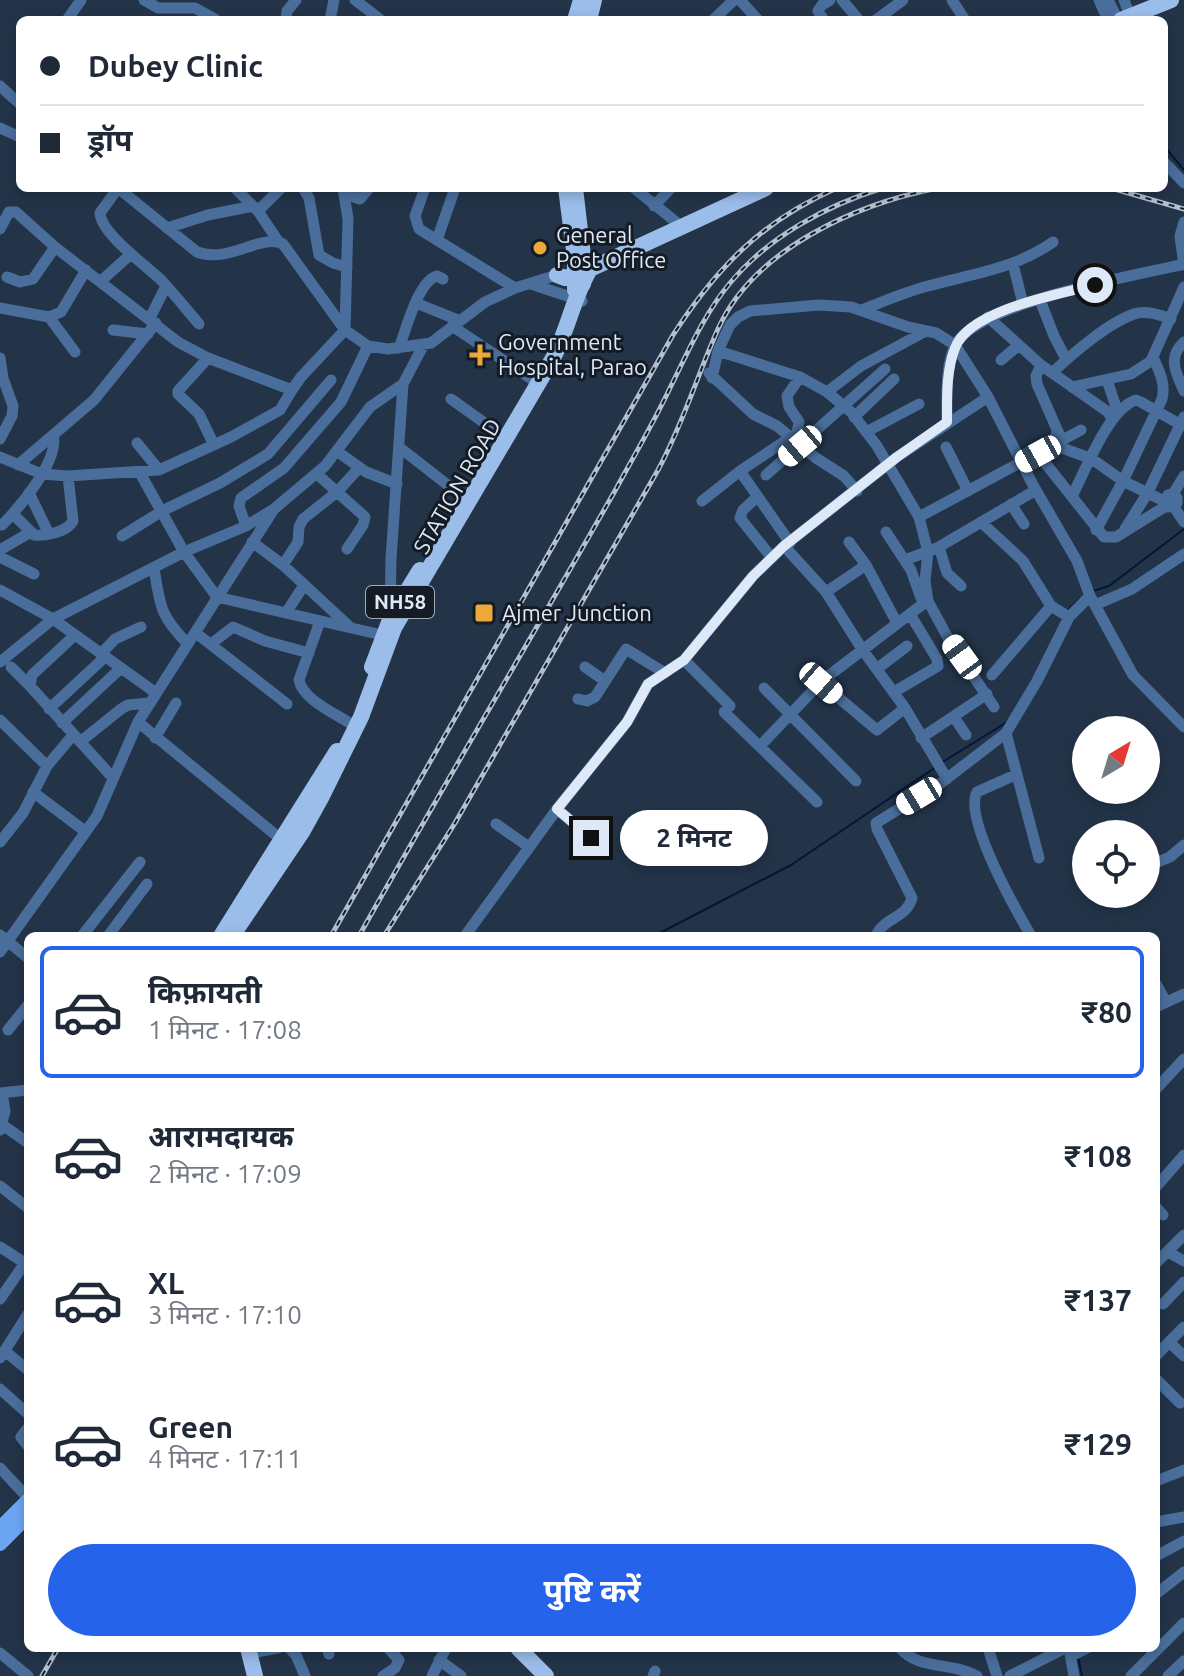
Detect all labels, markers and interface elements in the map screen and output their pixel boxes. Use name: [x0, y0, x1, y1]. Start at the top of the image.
text: Dubey Clinic: [88, 49, 263, 83]
text: ड्रॉप: [88, 123, 132, 157]
place label: General Post Office: [556, 222, 667, 272]
marker: General Post Office: [531, 239, 549, 257]
route start: [1077, 267, 1113, 303]
place label: Government Hospital, Parao: [498, 329, 647, 379]
marker: Government Hospital, Parao: [469, 344, 491, 366]
street label: STATION ROAD: [408, 414, 505, 558]
car: [774, 421, 826, 471]
car: [1011, 432, 1065, 476]
road number: NH58: [366, 586, 434, 618]
place label: Ajmer Junction: [502, 600, 652, 625]
marker: Ajmer Junction: [473, 602, 495, 624]
car: [938, 631, 986, 683]
car: [795, 658, 847, 708]
north arrow: [1072, 716, 1160, 804]
map controls: [1072, 716, 1160, 908]
car: [892, 773, 946, 819]
callout: 2 मिनट: [619, 810, 767, 866]
route end: [573, 820, 609, 856]
button: locate: [1072, 820, 1160, 908]
text: 2 मिनट: [656, 823, 732, 852]
text: किफ़ायती: [148, 975, 262, 1009]
icon: car: [52, 976, 124, 1048]
text: ₹80: [1081, 995, 1132, 1029]
text: 1 मिनट · 17:08: [148, 1015, 302, 1044]
text: आरामदायक: [148, 1119, 294, 1153]
icon: car: [52, 1120, 124, 1192]
text: ₹108: [1064, 1139, 1132, 1173]
text: 2 मिनट · 17:09: [148, 1159, 302, 1188]
icon: car: [52, 1264, 124, 1336]
text: XL: [148, 1266, 184, 1300]
text: ₹137: [1064, 1283, 1132, 1317]
text: 3 मिनट · 17:10: [148, 1300, 302, 1329]
icon: car: [52, 1408, 124, 1480]
text: Green: [148, 1410, 233, 1444]
text: ₹129: [1064, 1427, 1132, 1461]
text: 4 मिनट · 17:11: [148, 1444, 302, 1473]
button: पुष्टि करें: [48, 1544, 1136, 1636]

